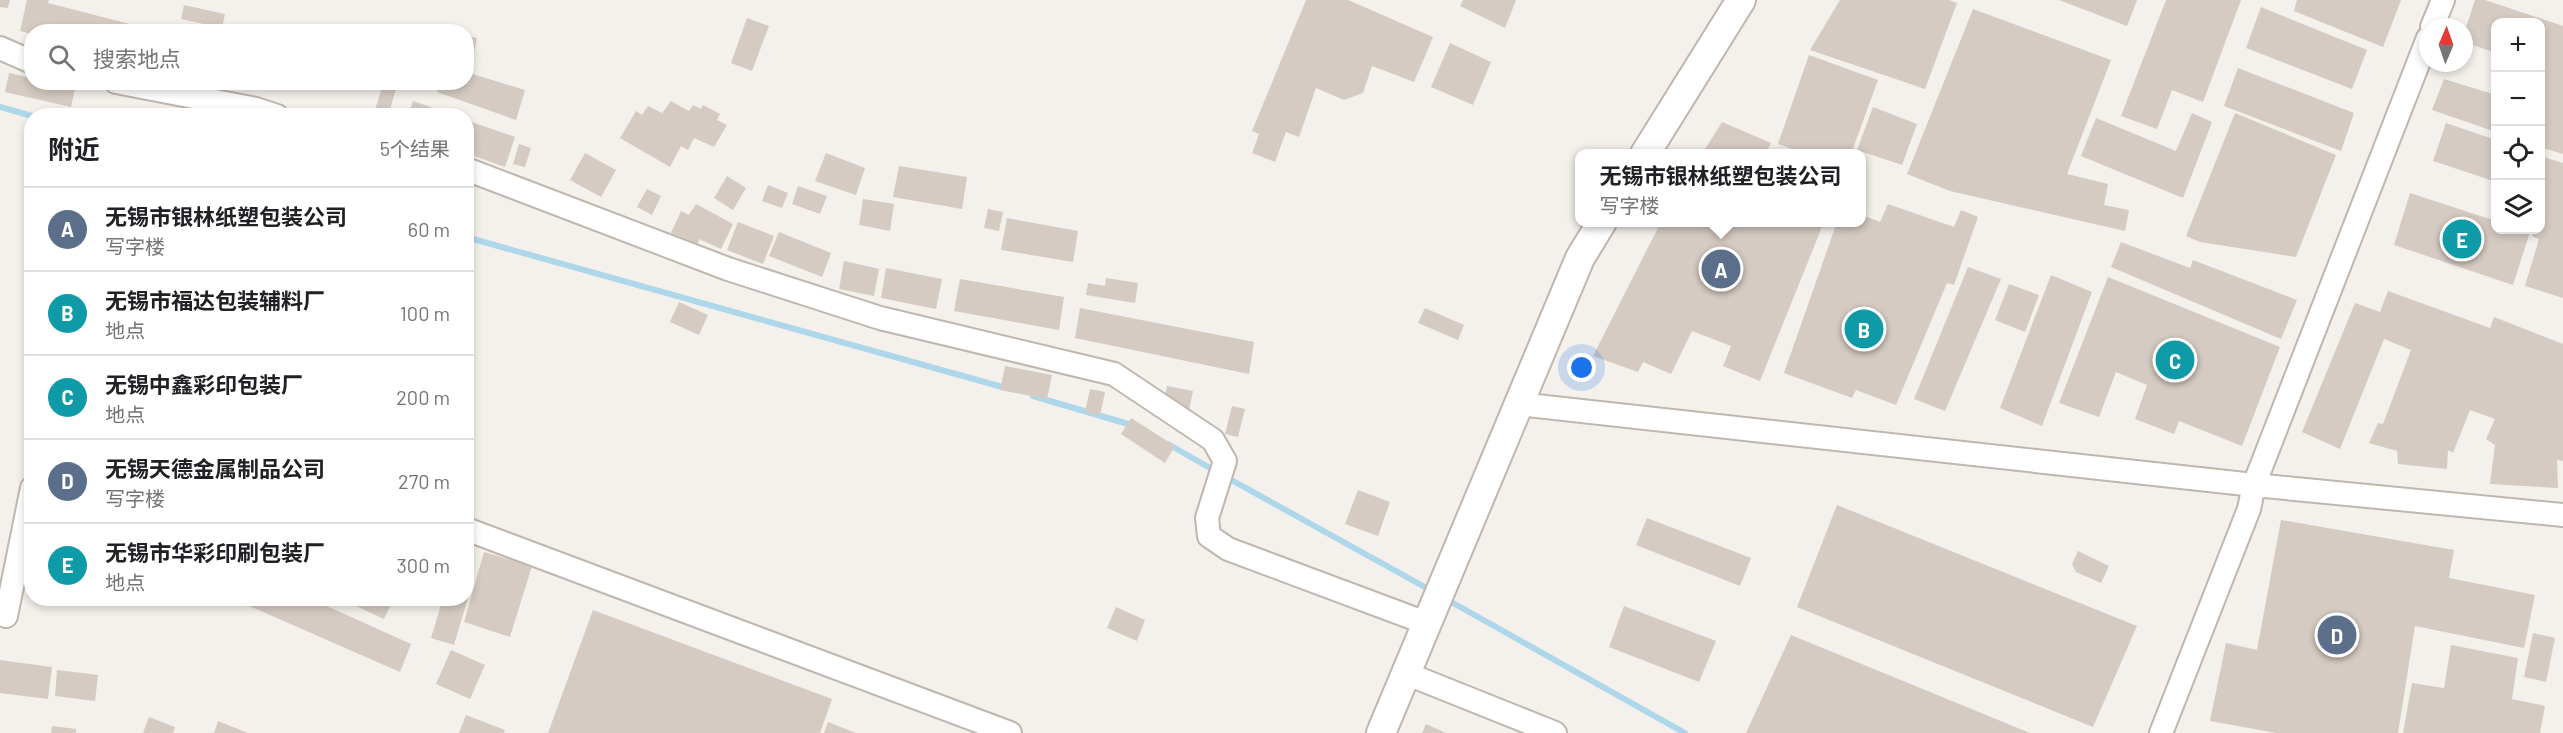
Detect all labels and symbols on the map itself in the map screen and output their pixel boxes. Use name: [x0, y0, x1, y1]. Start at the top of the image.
north arrow: [2419, 18, 2473, 72]
pin: E: [2442, 216, 2482, 262]
pin: A: [1702, 246, 1740, 292]
pin: B: [1844, 306, 1884, 352]
pin: C: [2156, 338, 2194, 382]
your location: [1567, 353, 1596, 382]
pin: D: [2318, 612, 2356, 658]

